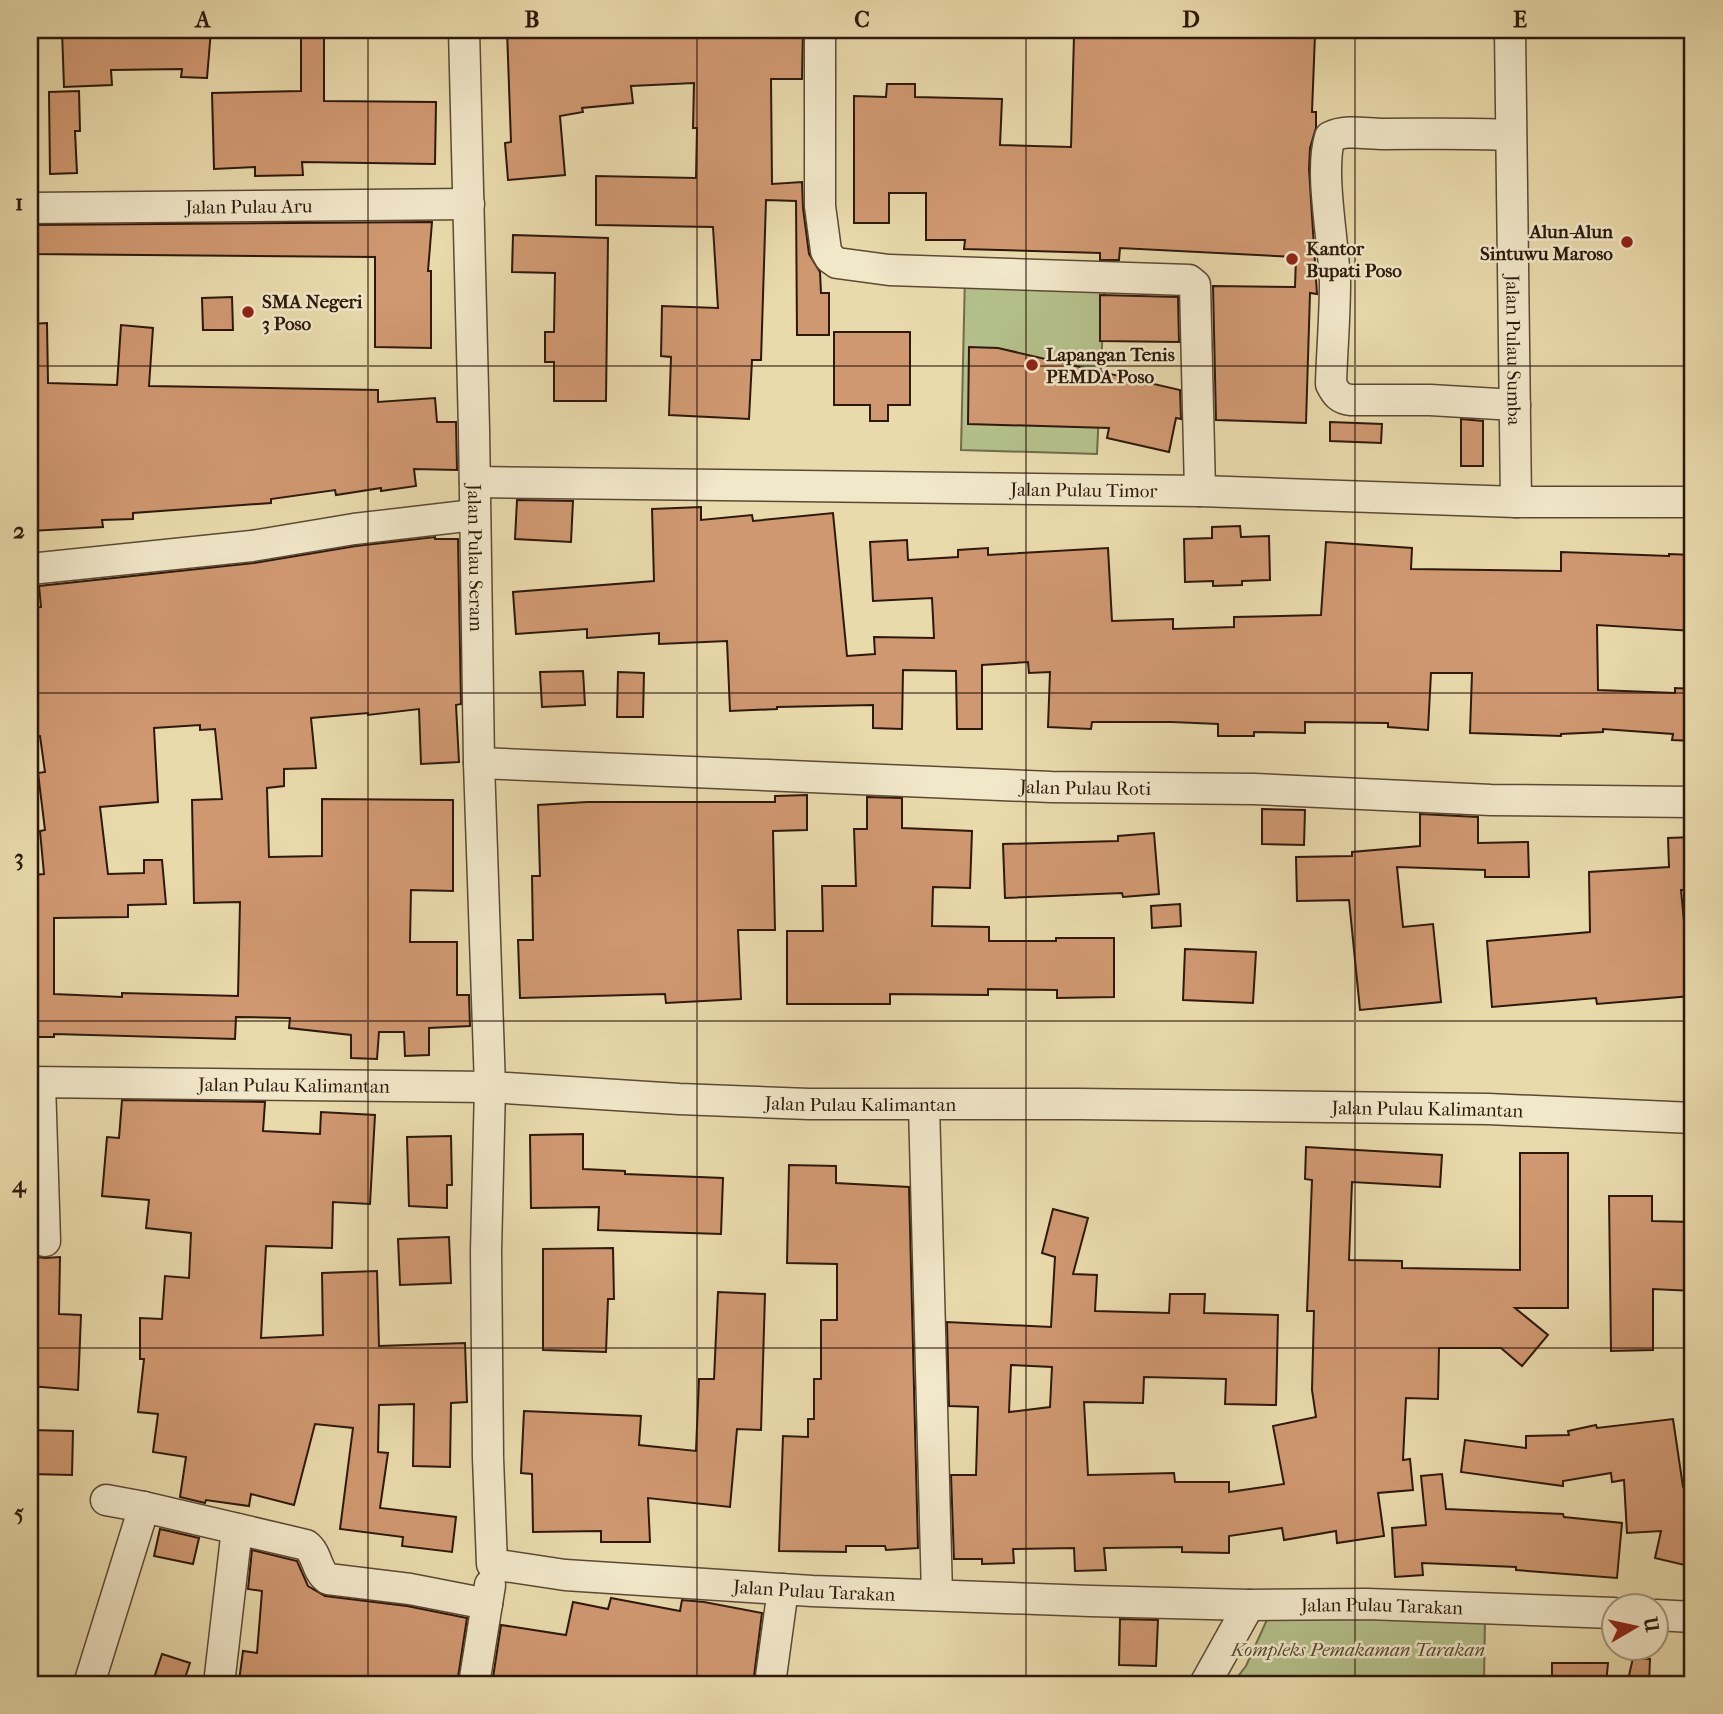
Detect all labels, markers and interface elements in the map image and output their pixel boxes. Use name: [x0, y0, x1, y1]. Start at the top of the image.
text: A: [194, 6, 212, 33]
text: B: [525, 6, 540, 33]
text: C: [854, 6, 870, 33]
text: D: [1182, 6, 1200, 33]
text: E: [1513, 6, 1527, 33]
text: 1: [15, 189, 23, 216]
street label: Jalan Pulau Aru: [183, 195, 313, 219]
place label: Alun-Alun Sintuwu Maroso: [1480, 221, 1614, 265]
marker: Alun-Alun Sintuwu Maroso: [1619, 234, 1635, 250]
place label: Kantor Bupati Poso: [1306, 238, 1402, 282]
marker: Kantor Bupati Poso: [1284, 251, 1300, 267]
street label: Jalan Pulau Sumba: [1501, 272, 1525, 426]
place label: SMA Negeri 3 Poso: [262, 291, 363, 335]
marker: SMA Negeri 3 Poso: [240, 304, 256, 320]
place label: Lapangan Tenis PEMDA Poso: [1046, 344, 1175, 388]
marker: Lapangan Tenis PEMDA Poso: [1024, 357, 1040, 373]
street label: Jalan Pulau Timor: [1008, 479, 1159, 502]
street label: Jalan Pulau Seram: [463, 482, 487, 632]
text: 2: [13, 517, 25, 544]
street label: Jalan Pulau Roti: [1017, 776, 1152, 800]
text: 3: [14, 844, 24, 871]
street label: Jalan Pulau Kalimantan: [196, 1074, 390, 1098]
street label: Jalan Pulau Kalimantan: [762, 1092, 956, 1116]
street label: Jalan Pulau Kalimantan: [1330, 1097, 1524, 1123]
text: 4: [11, 1171, 27, 1198]
text: 5: [14, 1499, 24, 1526]
street label: Jalan Pulau Tarakan: [730, 1576, 896, 1606]
north arrow: [1600, 1592, 1670, 1662]
street label: Jalan Pulau Tarakan: [1299, 1594, 1463, 1619]
text: U: [1639, 1614, 1663, 1634]
park label: Kompleks Pemakaman Tarakan: [1229, 1639, 1485, 1661]

